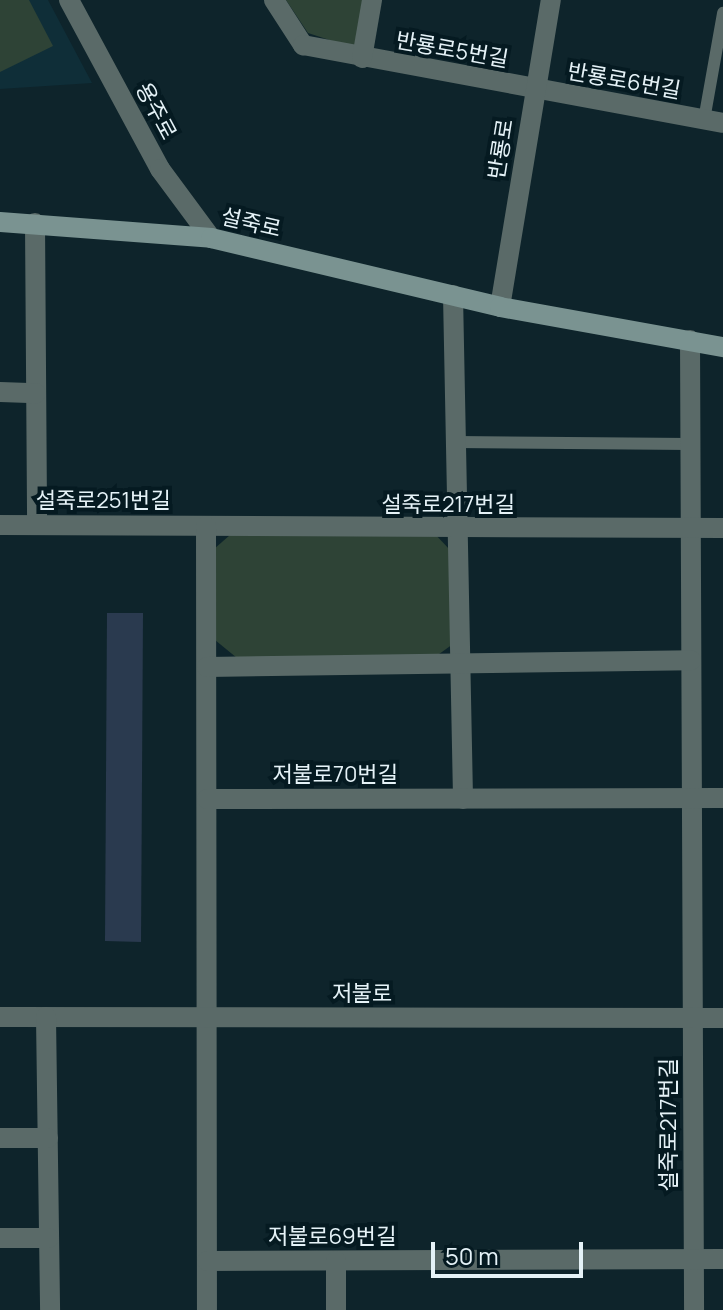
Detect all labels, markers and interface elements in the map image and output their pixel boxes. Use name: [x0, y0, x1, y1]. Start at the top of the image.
street label: 반룡로5번길: [394, 27, 510, 73]
street label: 반룡로6번길: [565, 58, 683, 104]
street label: 용주로: [130, 78, 182, 144]
street label: 반룡로: [483, 117, 519, 181]
street label: 설죽로: [218, 203, 284, 243]
street label: 설죽로251번길: [35, 488, 171, 514]
street label: 설죽로217번길: [381, 492, 515, 518]
street label: 저불로70번길: [272, 762, 398, 788]
street label: 저불로: [332, 981, 392, 1007]
street label: 설죽로217번길: [656, 1058, 682, 1192]
street label: 저불로69번길: [268, 1224, 396, 1250]
scale bar: [435, 1226, 587, 1276]
text: 50 m: [445, 1239, 499, 1272]

